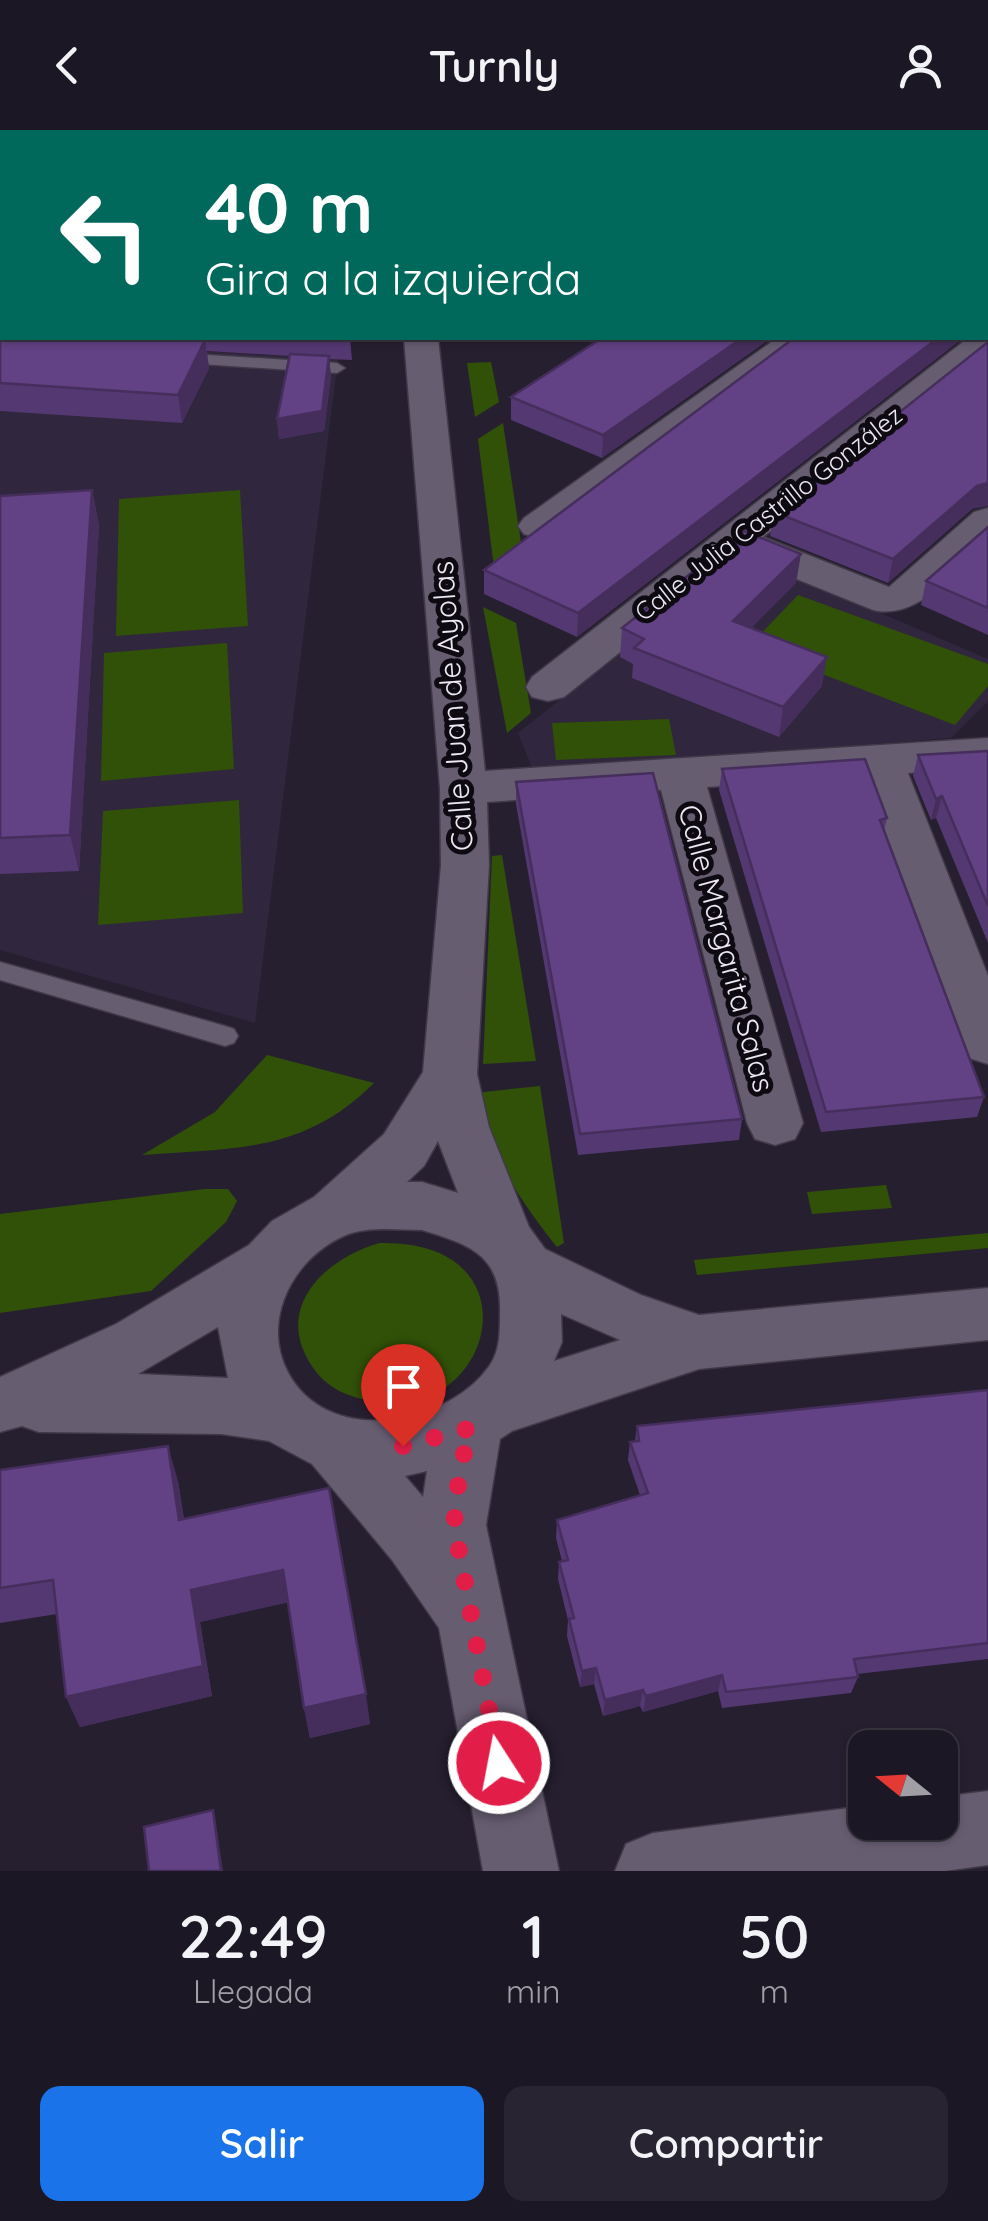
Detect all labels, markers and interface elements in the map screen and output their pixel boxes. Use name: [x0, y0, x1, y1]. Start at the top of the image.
text: Turnly: [429, 37, 560, 93]
icon: back: [40, 38, 95, 93]
icon: person: [893, 38, 948, 93]
text: 40 m: [205, 163, 373, 251]
icon: left: [40, 170, 170, 300]
text: Gira a la izquierda: [205, 250, 581, 306]
street label: Calle Julia Castrillo González: [628, 399, 908, 627]
street label: Calle Juan de Ayolas: [423, 560, 481, 852]
street label: Calle Margarita Salas: [670, 800, 784, 1096]
pin: [361, 1344, 446, 1447]
icon: arrive: [376, 1359, 431, 1414]
position arrow: [447, 1711, 551, 1815]
north arrow: [848, 1730, 958, 1840]
map controls: [848, 1730, 958, 1840]
text: 22:49: [178, 1898, 328, 1973]
text: 1: [522, 1898, 545, 1973]
text: 50: [739, 1898, 810, 1973]
text: Llegada: [193, 1971, 313, 2011]
text: min: [506, 1971, 561, 2011]
text: m: [760, 1971, 789, 2011]
button: Salir: [40, 2086, 484, 2201]
button: Compartir: [504, 2086, 948, 2201]

